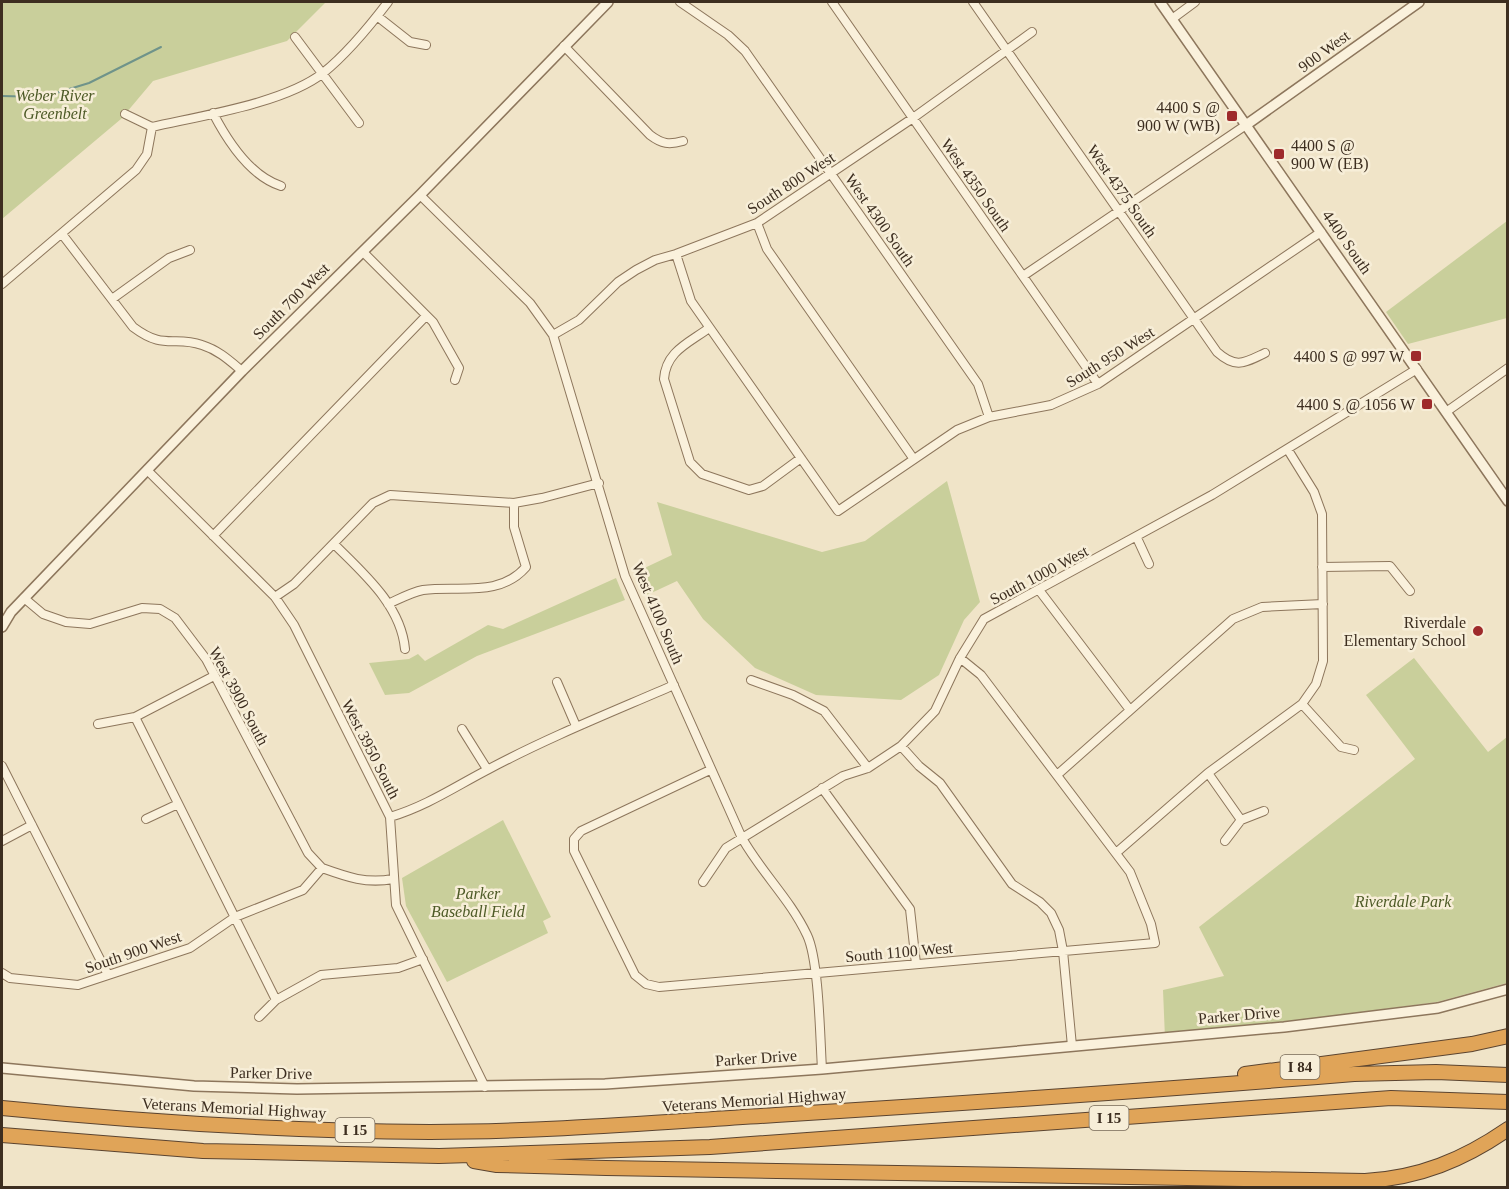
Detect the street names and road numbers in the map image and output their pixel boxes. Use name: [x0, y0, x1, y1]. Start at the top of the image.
street label: 900 West: [1295, 26, 1353, 75]
street label: West 4350 South: [938, 136, 1014, 234]
street label: West 4375 South: [1084, 142, 1160, 240]
street label: South 800 West: [744, 148, 838, 218]
street label: West 4300 South: [842, 171, 918, 269]
street label: 4400 South: [1319, 207, 1375, 277]
street label: South 700 West: [249, 259, 333, 343]
street label: South 950 West: [1063, 323, 1158, 391]
street label: South 1000 West: [987, 542, 1091, 608]
street label: West 4100 South: [629, 560, 687, 666]
street label: West 3900 South: [206, 644, 272, 748]
street label: West 3950 South: [339, 697, 403, 801]
street label: South 900 West: [83, 927, 184, 976]
street label: South 1100 West: [844, 939, 954, 965]
street label: Parker Drive: [1197, 1003, 1281, 1027]
street label: Parker Drive: [714, 1047, 798, 1069]
road number: I 84: [1280, 1055, 1320, 1079]
street label: Parker Drive: [230, 1064, 312, 1082]
street label: Veterans Memorial Highway: [661, 1085, 847, 1116]
street label: Veterans Memorial Highway: [141, 1095, 327, 1122]
road number: I 15: [1090, 1106, 1128, 1130]
road number: I 15: [336, 1118, 374, 1142]

